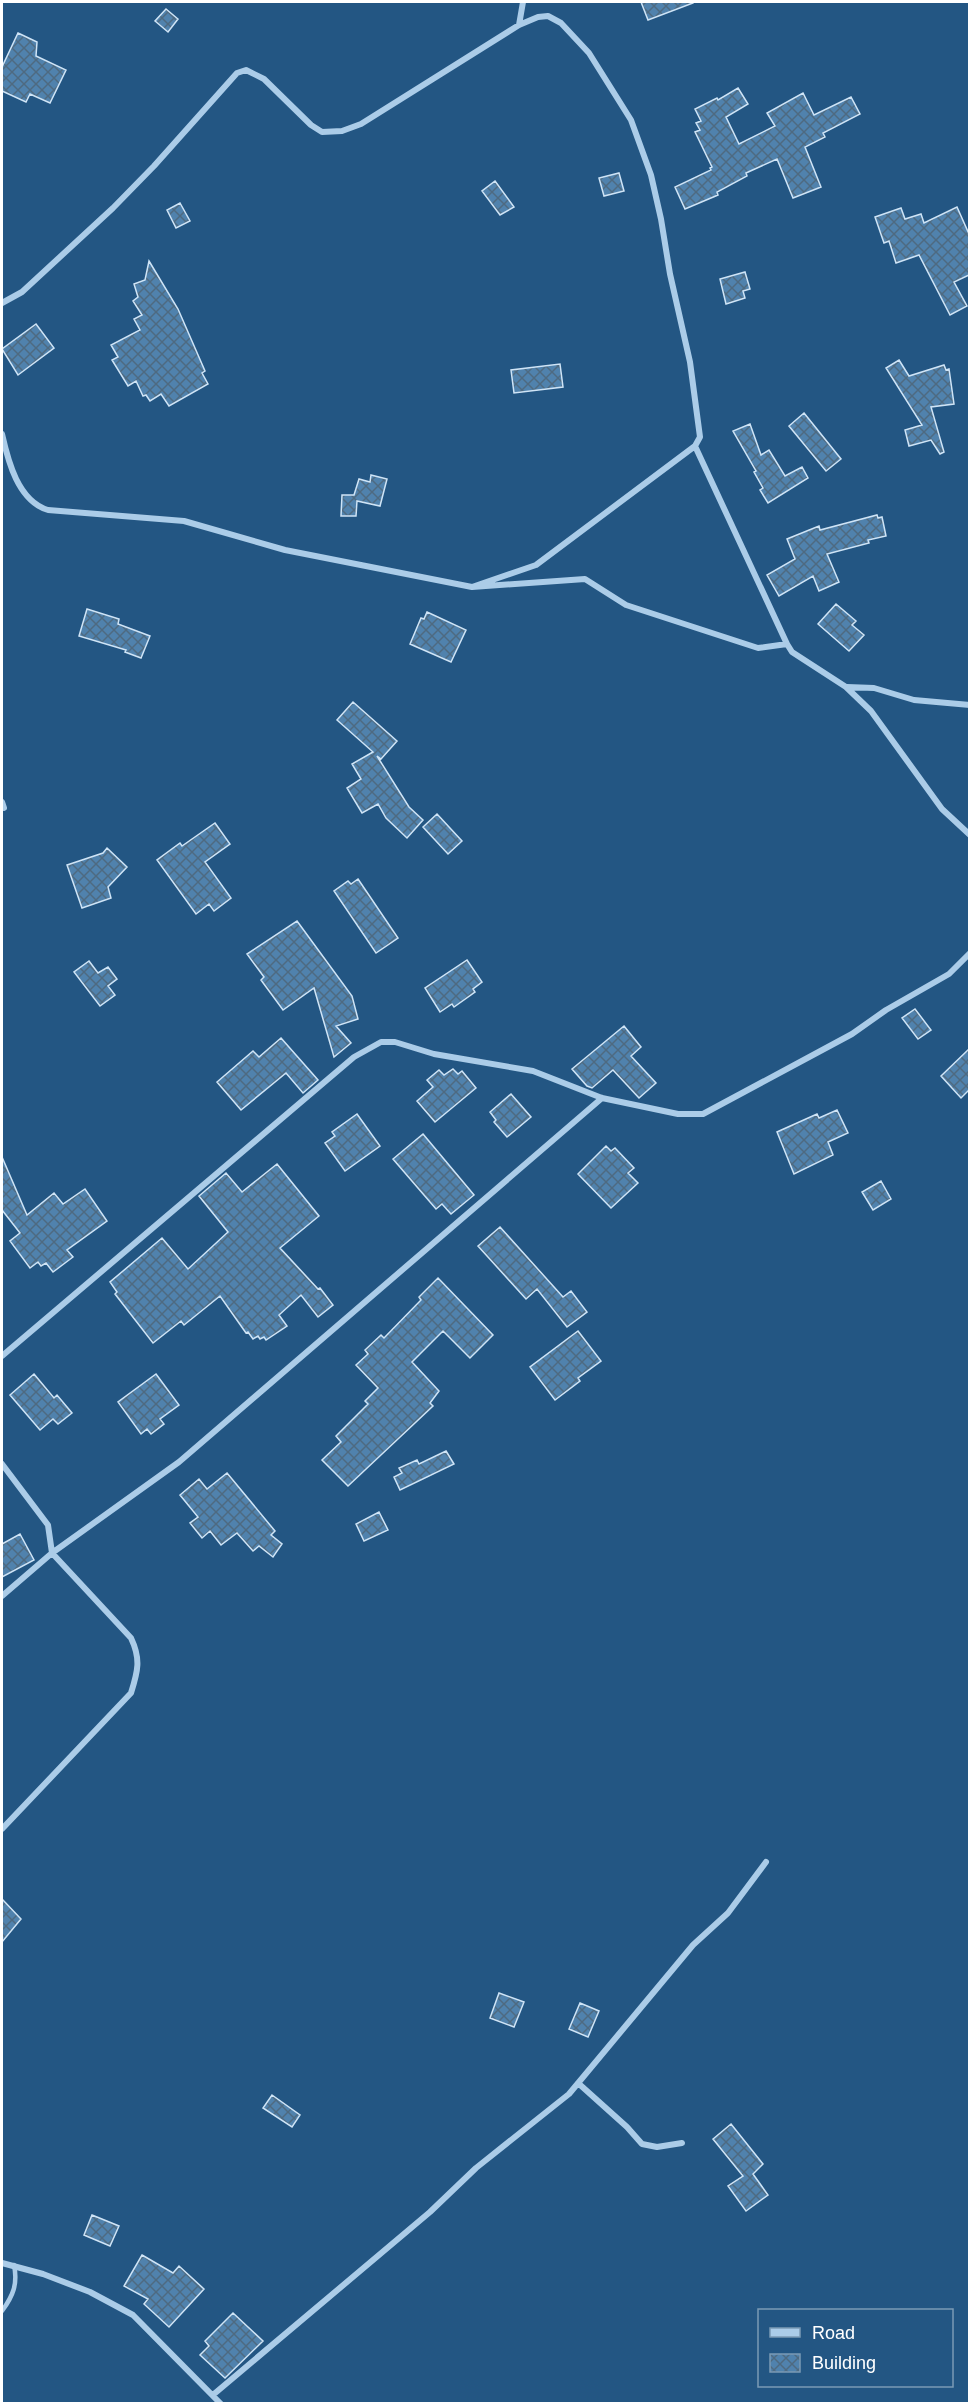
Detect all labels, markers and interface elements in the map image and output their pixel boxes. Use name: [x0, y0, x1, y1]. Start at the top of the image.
legend: [758, 2309, 953, 2387]
text: Road: [812, 2323, 855, 2343]
text: Building: [812, 2353, 876, 2373]

